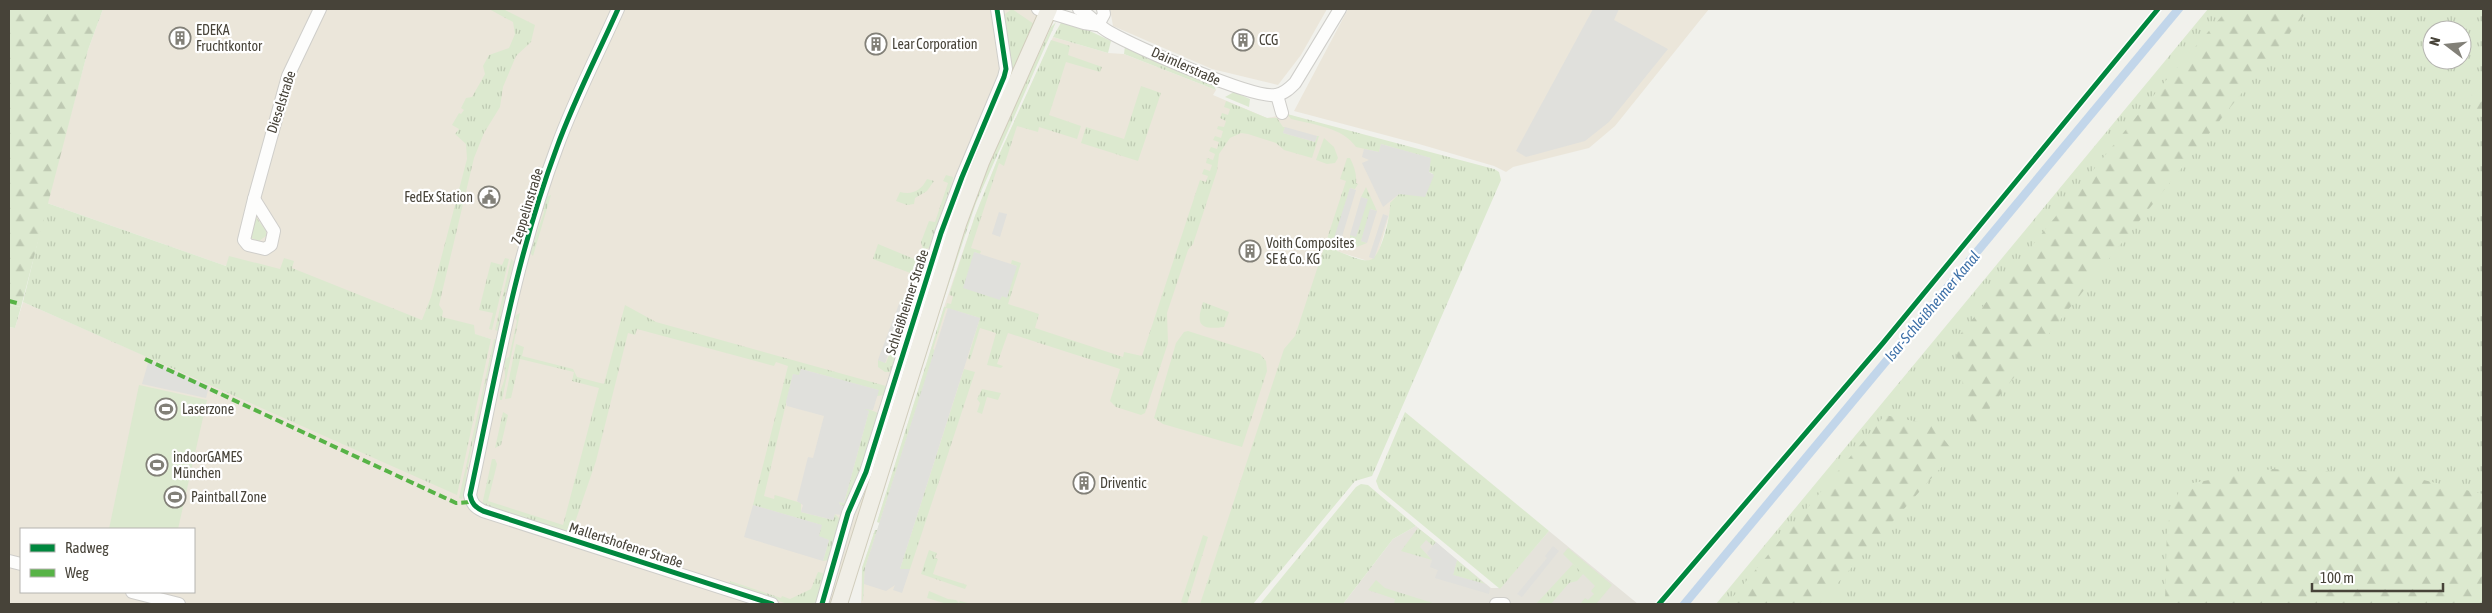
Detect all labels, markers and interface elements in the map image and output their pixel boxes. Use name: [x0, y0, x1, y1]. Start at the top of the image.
north arrow: [2422, 20, 2472, 70]
place label: EDEKA Fruchtkontor: [196, 22, 263, 54]
building icon: EDEKA Fruchtkontor: [168, 26, 192, 50]
building icon: CCG: [1231, 28, 1255, 52]
building icon: Lear Corporation: [864, 32, 888, 56]
place label: CCG: [1259, 32, 1278, 48]
text: N: [2426, 35, 2443, 48]
place label: Lear Corporation: [892, 36, 978, 52]
street label: Daimlerstraße: [1149, 44, 1223, 88]
street label: Dieselstraße: [263, 69, 299, 135]
street label: Zeppelinstraße: [508, 166, 546, 246]
public building icon: FedEx Station: [477, 185, 501, 209]
place label: FedEx Station: [404, 189, 473, 205]
place label: Voith Composites SE & Co. KG: [1266, 235, 1355, 267]
building icon: Voith Composites SE & Co. KG: [1238, 239, 1262, 263]
street label: Schleißheimer Straße: [882, 247, 932, 357]
water label: Isar-Schleißheimer Kanal: [1881, 248, 1983, 364]
sports icon: Laserzone: [154, 397, 178, 421]
place label: Laserzone: [182, 401, 234, 417]
place label: indoorGAMES München: [173, 449, 243, 481]
sports icon: indoorGAMES München: [145, 453, 169, 477]
building icon: Driventic: [1072, 471, 1096, 495]
place label: Driventic: [1100, 475, 1147, 491]
sports icon: Paintball Zone: [163, 485, 187, 509]
place label: Paintball Zone: [191, 489, 267, 505]
street label: Mallertshofener Straße: [567, 519, 685, 571]
legend: [20, 528, 195, 593]
text: Radweg: [65, 539, 109, 556]
scale bar: [2312, 560, 2443, 592]
text: Weg: [65, 564, 89, 581]
text: 100 m: [2320, 569, 2354, 586]

